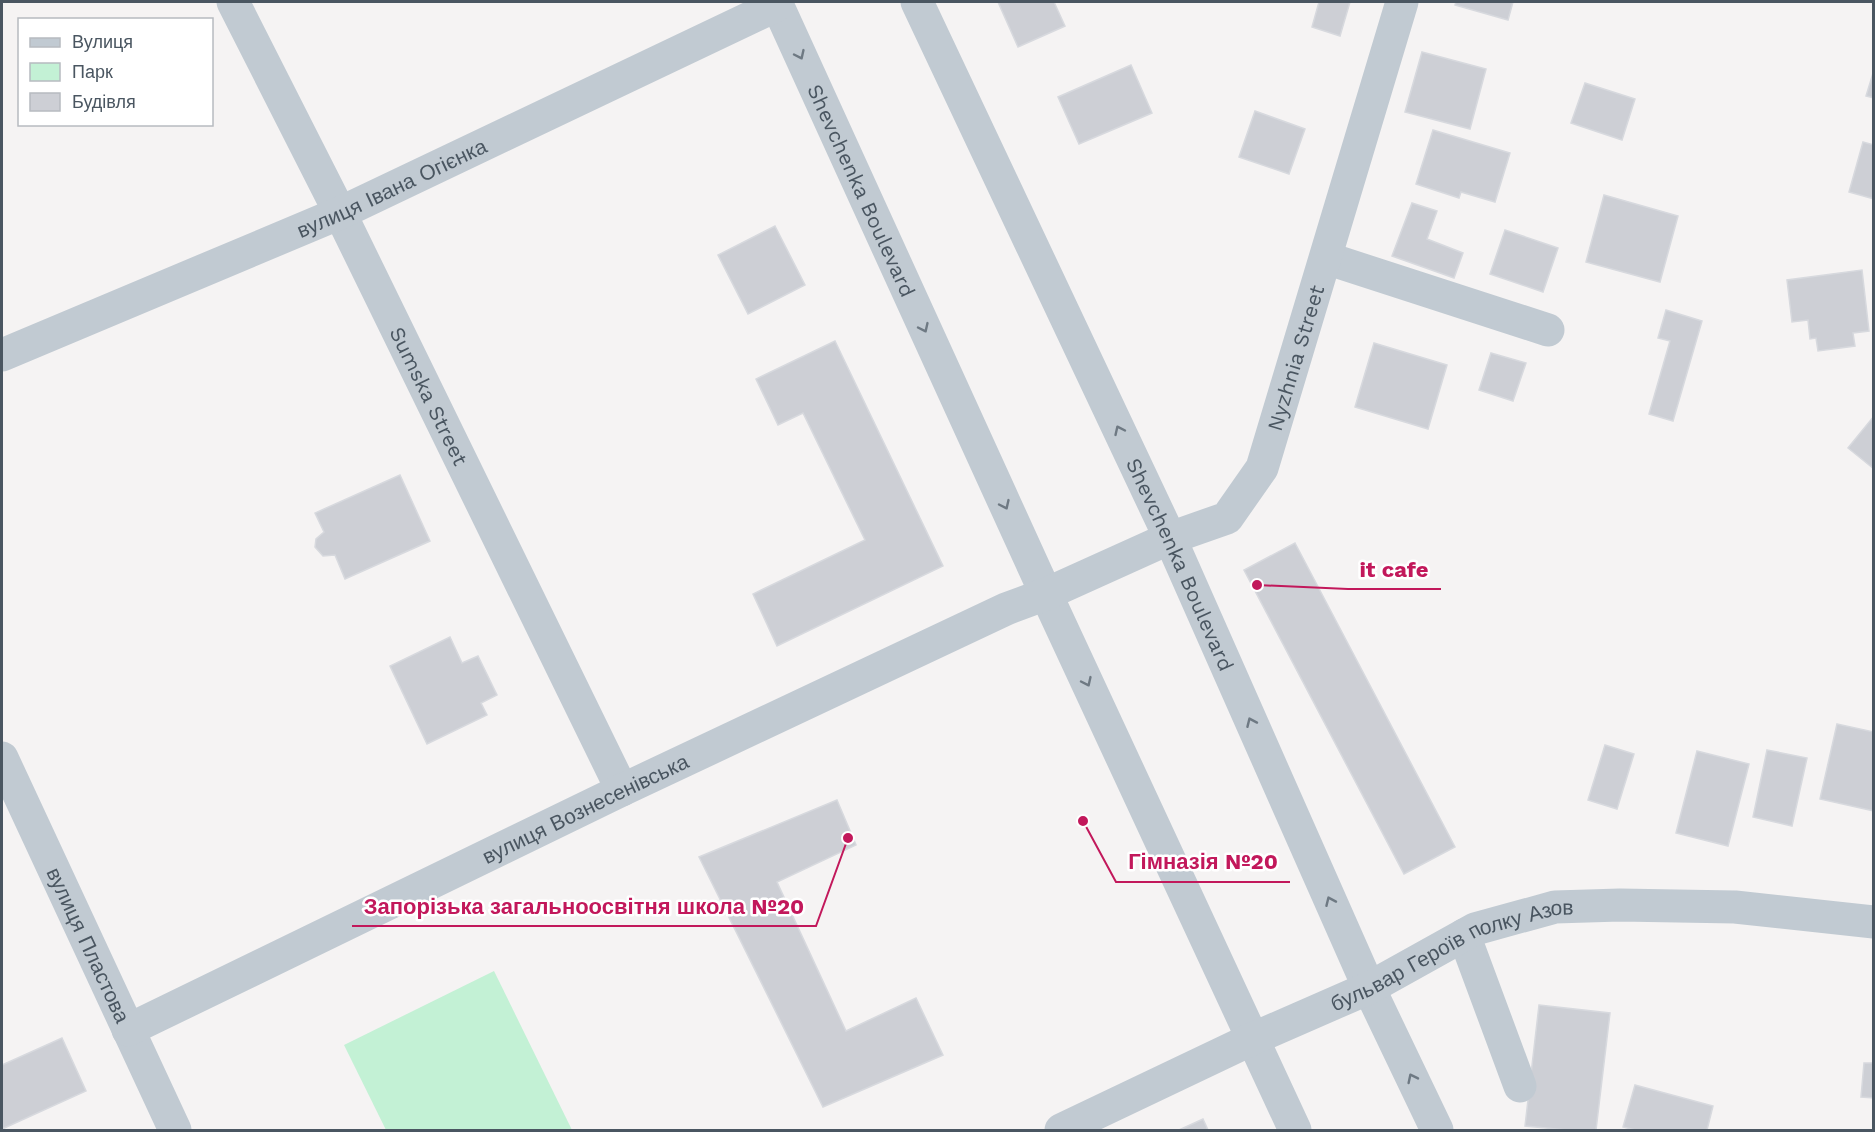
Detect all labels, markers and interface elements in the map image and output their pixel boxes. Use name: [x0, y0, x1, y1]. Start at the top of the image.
legend: [18, 18, 213, 126]
text: Вулиця: [72, 31, 133, 52]
one-way arrow: [793, 48, 805, 59]
text: Парк: [72, 61, 113, 82]
street label: Shevchenka Boulevard: [803, 80, 921, 301]
text: Будівля: [72, 91, 136, 112]
street label: вулиця Івана Огієнка: [293, 133, 491, 242]
street label: Nyzhnia Street: [1261, 282, 1329, 434]
one-way arrow: [917, 321, 929, 332]
street label: Sumska Street: [385, 322, 474, 469]
one-way arrow: [1114, 425, 1126, 436]
street label: Shevchenka Boulevard: [1121, 454, 1240, 675]
one-way arrow: [998, 499, 1010, 510]
callout: it cafe: [1348, 549, 1441, 589]
text: it cafe: [1359, 557, 1429, 582]
one-way arrow: [1079, 676, 1091, 687]
one-way arrow: [1247, 718, 1259, 729]
street label: вулиця Вознесенівська: [478, 748, 693, 869]
callout: Гімназія №20: [1116, 842, 1290, 882]
text: Гімназія №20: [1128, 849, 1278, 874]
street label: вулиця Пластова: [42, 863, 136, 1027]
callout: Запорізька загальноосвітня школа №20: [352, 886, 816, 926]
text: Запорізька загальноосвітня школа №20: [364, 894, 804, 919]
street label: бульвар Героїв полку Азов: [1326, 894, 1574, 1016]
one-way arrow: [1326, 896, 1338, 907]
one-way arrow: [1407, 1073, 1419, 1084]

